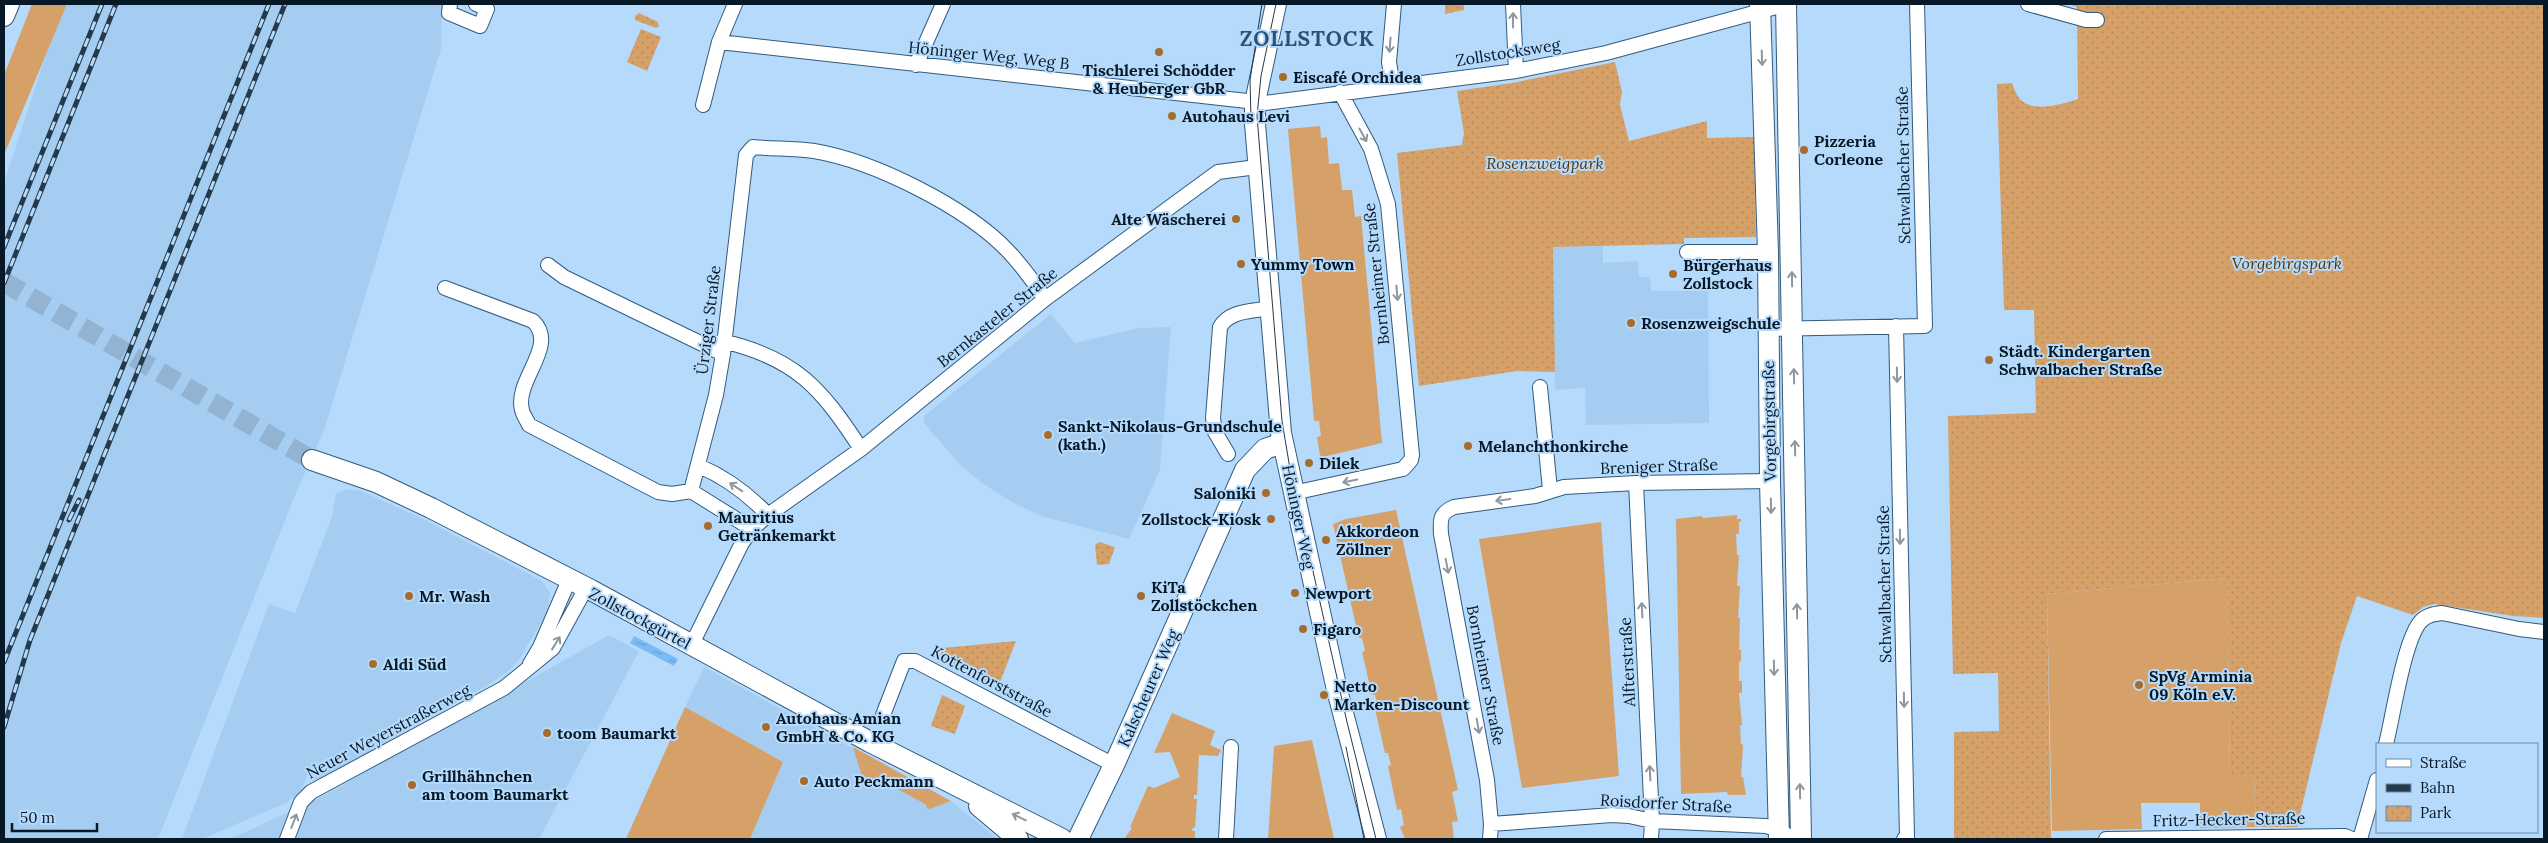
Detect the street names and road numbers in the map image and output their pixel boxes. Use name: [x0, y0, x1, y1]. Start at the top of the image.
street label: Zollstocksweg: [1454, 34, 1563, 70]
street label: Höninger Weg, Weg B: [907, 37, 1071, 73]
street label: Schwalbacher Straße: [1892, 86, 1914, 244]
street label: Bornheimer Straße: [1359, 202, 1393, 346]
street label: Bernkasteler Straße: [933, 262, 1061, 371]
street label: Ürziger Straße: [691, 264, 725, 376]
street label: Vorgebirgstraße: [1758, 360, 1780, 483]
street label: Breniger Straße: [1600, 454, 1719, 478]
street label: Höninger Weg: [1278, 463, 1320, 572]
street label: Schwalbacher Straße: [1873, 505, 1895, 663]
street label: Zollstockgürtel: [586, 583, 694, 653]
street label: Bornheimer Straße: [1463, 603, 1509, 747]
street label: Alfterstraße: [1615, 616, 1639, 708]
street label: Kalscheurer Weg: [1113, 625, 1183, 750]
street label: Kottenforststraße: [928, 641, 1056, 722]
street label: Neuer Weyerstraßerweg: [302, 679, 475, 783]
street label: Roisdorfer Straße: [1600, 790, 1733, 816]
street label: Fritz-Hecker-Straße: [2153, 808, 2306, 830]

